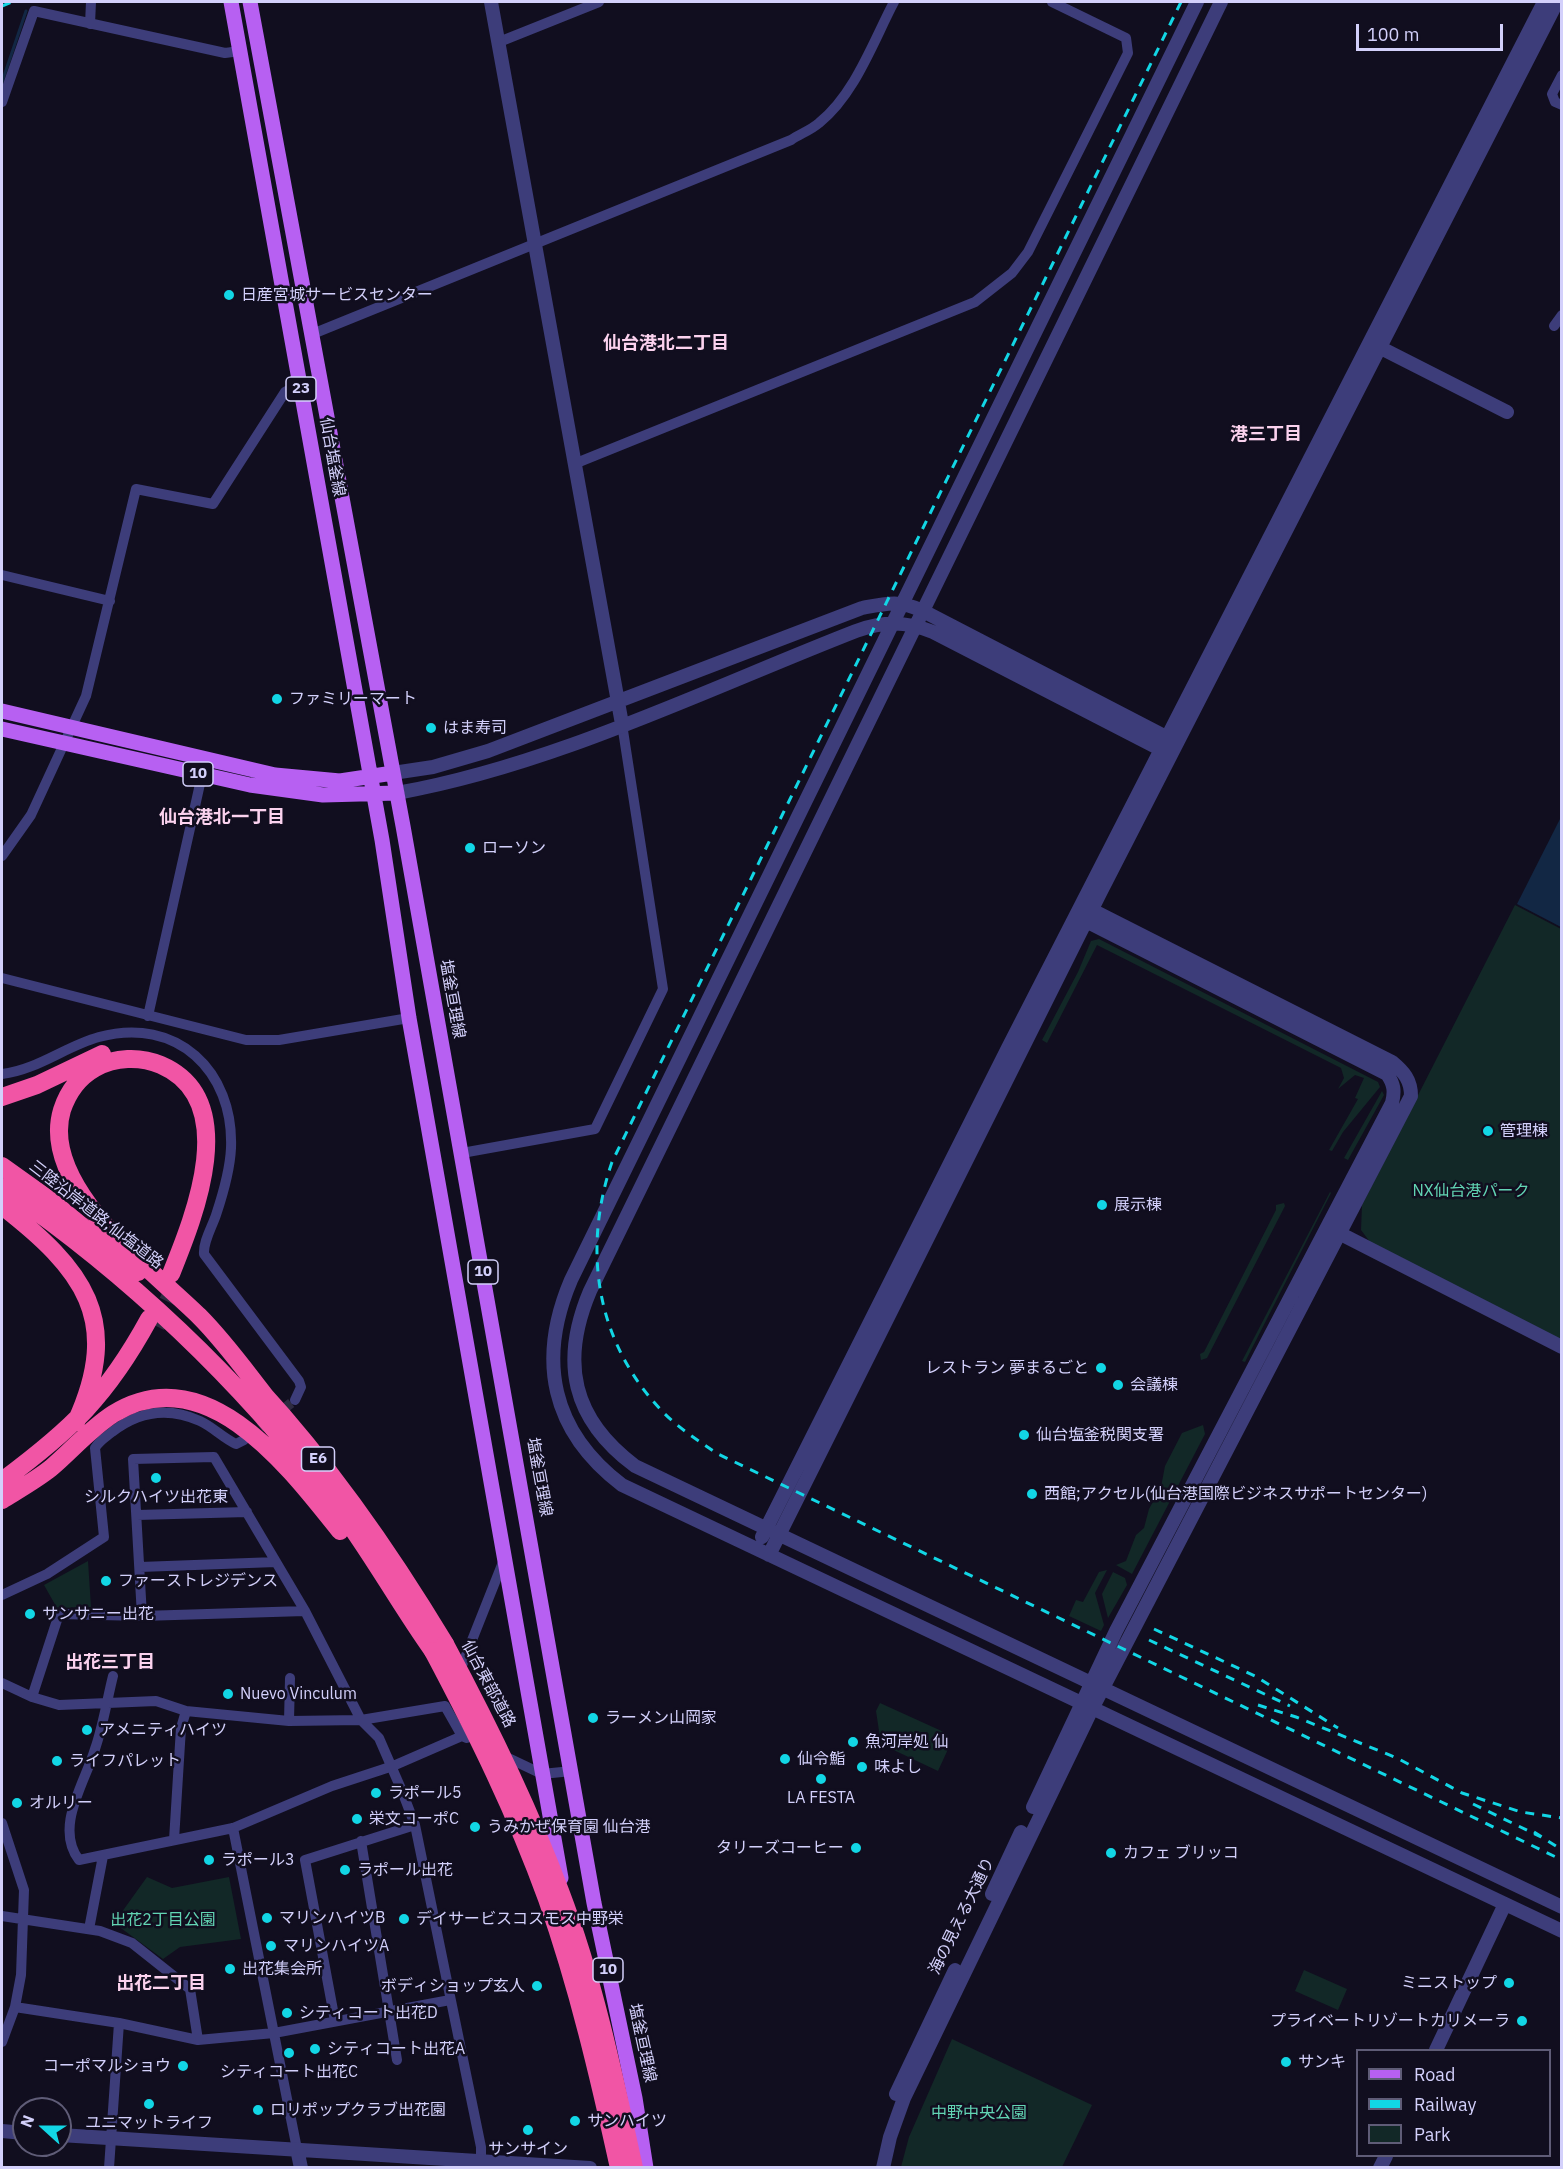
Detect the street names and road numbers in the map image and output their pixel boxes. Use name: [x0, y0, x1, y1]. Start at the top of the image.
road number: 23: [286, 377, 316, 401]
street label: 仙台塩釜線: [316, 416, 348, 498]
road number: 10: [183, 762, 213, 786]
street label: 塩釜亘理線: [436, 958, 468, 1040]
street label: 三陸沿岸道路;仙塩道路: [25, 1157, 167, 1273]
road number: 10: [468, 1260, 498, 1284]
street label: 塩釜亘理線: [523, 1436, 555, 1518]
road number: E6: [302, 1447, 334, 1471]
street label: 仙台東部道路: [457, 1637, 519, 1731]
street label: 海の見える大通り: [925, 1854, 999, 1978]
road number: 10: [593, 1958, 623, 1982]
street label: 塩釜亘理線: [624, 2002, 660, 2084]

